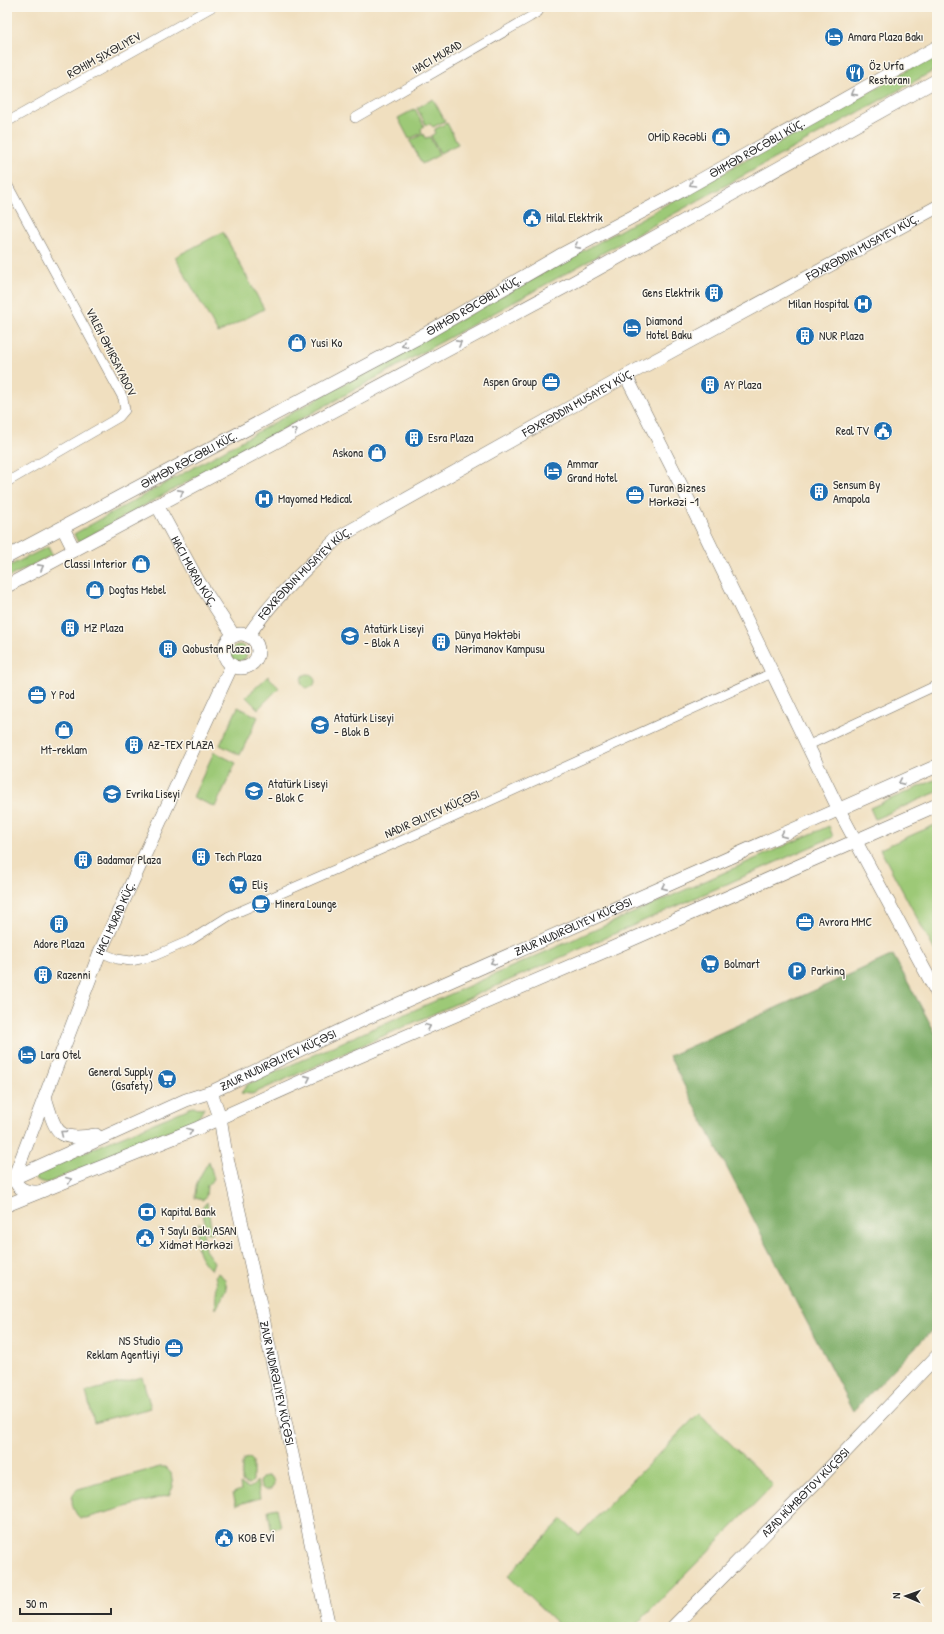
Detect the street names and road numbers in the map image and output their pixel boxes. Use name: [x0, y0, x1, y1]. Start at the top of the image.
street label: RƏHIM ŞIXƏLIYEV: [64, 27, 144, 82]
street label: HACI MURAD: [409, 35, 465, 78]
street label: ƏHMƏD RƏCƏBLI KÜÇ.: [706, 114, 808, 182]
street label: FƏXRƏDDIN MUSAYEV KÜÇ.: [802, 210, 922, 285]
street label: ƏHMƏD RƏCƏBLI KÜÇ.: [423, 271, 524, 340]
street label: VALEH ƏMIRSAYADOV: [82, 305, 141, 399]
street label: FƏXRƏDDIN MUSAYEV KÜÇ.: [518, 364, 637, 441]
street label: ƏHMƏD RƏCƏBLI KÜÇ.: [137, 427, 240, 492]
street label: FƏXRƏDDIN MUSAYEV KÜÇ.: [253, 523, 354, 624]
street label: HACI MURAD KÜÇ.: [167, 533, 222, 610]
street label: NADIR ƏLIYEV KÜÇƏSI: [382, 785, 482, 842]
street label: HACI MURAD KÜÇ.: [91, 879, 139, 958]
street label: ZAUR NUDIRƏLIYEV KÜÇƏSI: [512, 893, 635, 960]
street label: ZAUR NUDIRƏLIYEV KÜÇƏSI: [217, 1025, 339, 1095]
street label: ZAUR NUDIRƏLIYEV KÜÇƏSI: [256, 1319, 299, 1447]
street label: AZAD HÜMBƏTOV KÜÇƏSI: [757, 1443, 853, 1541]

